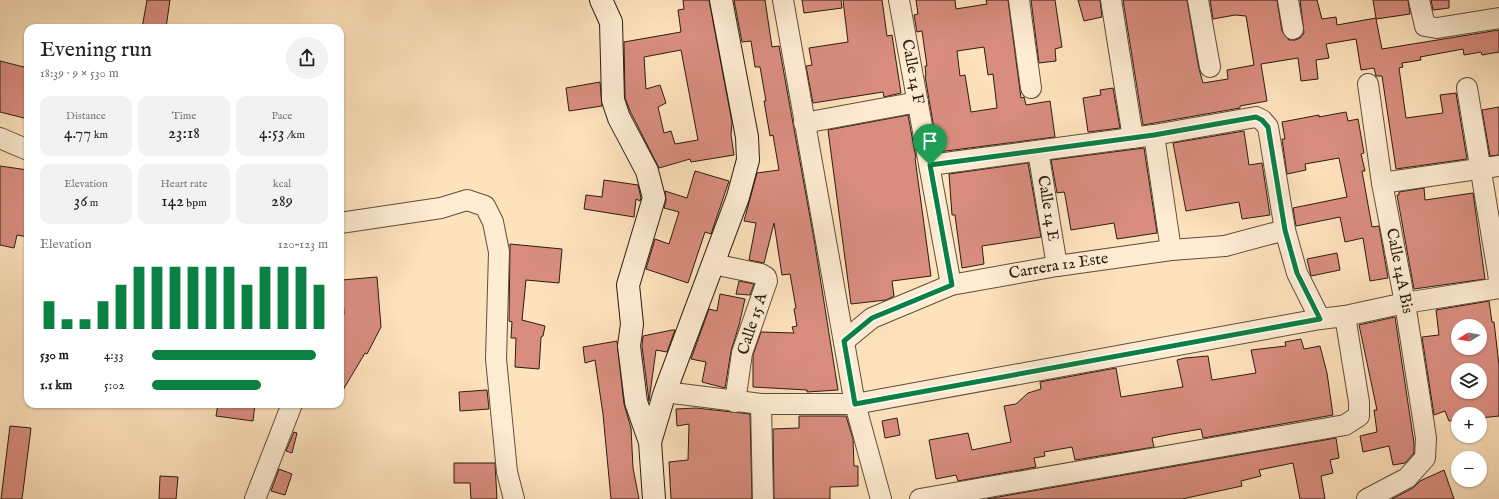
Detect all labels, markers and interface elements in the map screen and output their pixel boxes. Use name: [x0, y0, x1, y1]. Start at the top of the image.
text: Evening run: [40, 36, 152, 64]
button: share: [286, 37, 328, 79]
street label: Calle 14 F: [896, 38, 928, 106]
text: 18:39 · 9 × 530 m: [40, 65, 119, 82]
text: Distance: [66, 109, 106, 123]
text: Time: [172, 109, 196, 123]
text: Pace: [272, 109, 292, 123]
text: 4.77: [64, 123, 91, 144]
text: 23:18: [168, 123, 200, 144]
text: 4:53: [259, 123, 284, 144]
pin: [913, 124, 947, 165]
text: km: [91, 128, 108, 142]
text: /km: [284, 128, 305, 142]
icon: arrive: [919, 130, 941, 152]
street label: Calle 14 E: [1032, 174, 1063, 243]
text: Elevation: [64, 177, 108, 191]
text: Heart rate: [161, 177, 207, 191]
text: kcal: [273, 177, 291, 191]
text: 36: [74, 191, 87, 212]
text: 142: [161, 191, 184, 212]
text: 289: [271, 191, 293, 212]
text: m: [87, 196, 98, 210]
text: bpm: [184, 196, 207, 210]
street label: Calle 14A Bis: [1381, 227, 1417, 316]
text: Elevation: [40, 236, 92, 253]
text: 120–123 m: [278, 236, 328, 253]
street label: Carrera 12 Este: [1007, 249, 1109, 284]
street label: Calle 15 A: [734, 289, 773, 357]
north arrow: [1451, 319, 1487, 355]
map controls: [1451, 319, 1487, 487]
text: 530 m: [40, 347, 69, 364]
text: 4:33: [104, 347, 124, 364]
button: layers: [1451, 363, 1487, 399]
text: 1.1 km: [40, 377, 72, 394]
text: 5:02: [104, 377, 125, 394]
button: +: [1451, 407, 1487, 443]
button: −: [1451, 451, 1487, 487]

